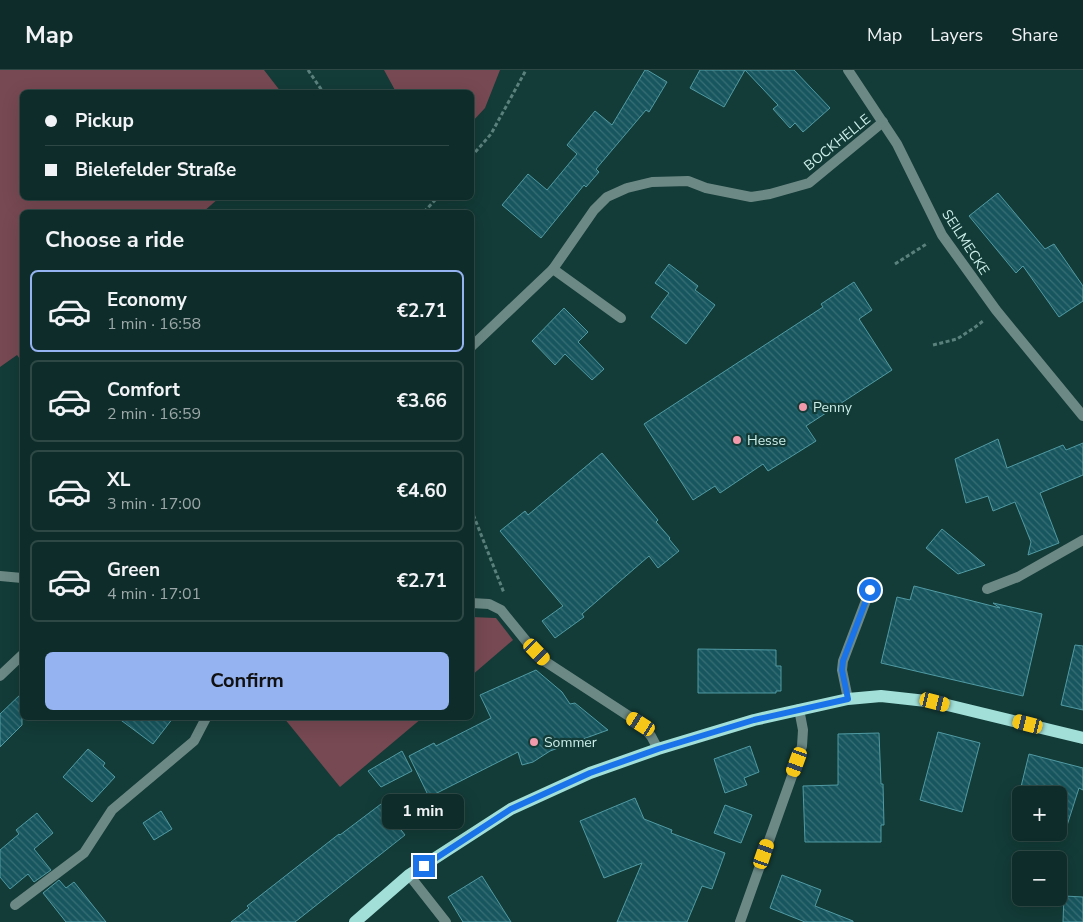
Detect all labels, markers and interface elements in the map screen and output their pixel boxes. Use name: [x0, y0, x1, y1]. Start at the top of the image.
text: Map: [25, 19, 73, 51]
text: Map: [867, 23, 902, 47]
text: Layers: [930, 23, 983, 47]
text: Share: [1011, 23, 1058, 47]
text: Pickup: [75, 108, 134, 134]
street label: BOCKHELLE: [800, 110, 875, 175]
text: Bielefelder Straße: [75, 157, 236, 183]
street label: SEILMECKE: [937, 206, 994, 279]
text: Choose a ride: [45, 225, 184, 255]
text: Economy: [107, 287, 187, 313]
icon: car: [47, 289, 92, 334]
text: €2.71: [397, 298, 447, 324]
text: 1 min · 16:58: [107, 313, 201, 335]
text: Comfort: [107, 377, 180, 403]
icon: car: [47, 379, 92, 424]
text: €3.66: [397, 388, 447, 414]
place label: Penny: [813, 398, 853, 417]
marker: Penny: [797, 401, 809, 413]
text: 2 min · 16:59: [107, 403, 201, 425]
place label: Hesse: [747, 431, 786, 450]
marker: Hesse: [731, 434, 743, 446]
text: XL: [107, 467, 130, 493]
icon: car: [47, 469, 92, 514]
text: €4.60: [397, 478, 447, 504]
text: 3 min · 17:00: [107, 493, 201, 515]
text: Green: [107, 557, 160, 583]
icon: car: [47, 559, 92, 604]
text: €2.71: [397, 568, 447, 594]
route start: [859, 579, 881, 601]
text: 4 min · 17:01: [107, 583, 201, 605]
car: [521, 636, 552, 668]
button: Confirm: [45, 652, 449, 710]
car: [918, 691, 951, 713]
car: [624, 710, 657, 738]
car: [1011, 713, 1044, 735]
place label: Sommer: [544, 733, 597, 752]
marker: Sommer: [528, 736, 540, 748]
car: [784, 745, 809, 779]
map controls: [1012, 786, 1067, 906]
button: +: [1012, 786, 1067, 841]
callout: 1 min: [383, 794, 465, 828]
text: 1 min: [402, 800, 444, 822]
car: [752, 837, 775, 871]
button: −: [1012, 851, 1067, 906]
route end: [413, 855, 435, 877]

